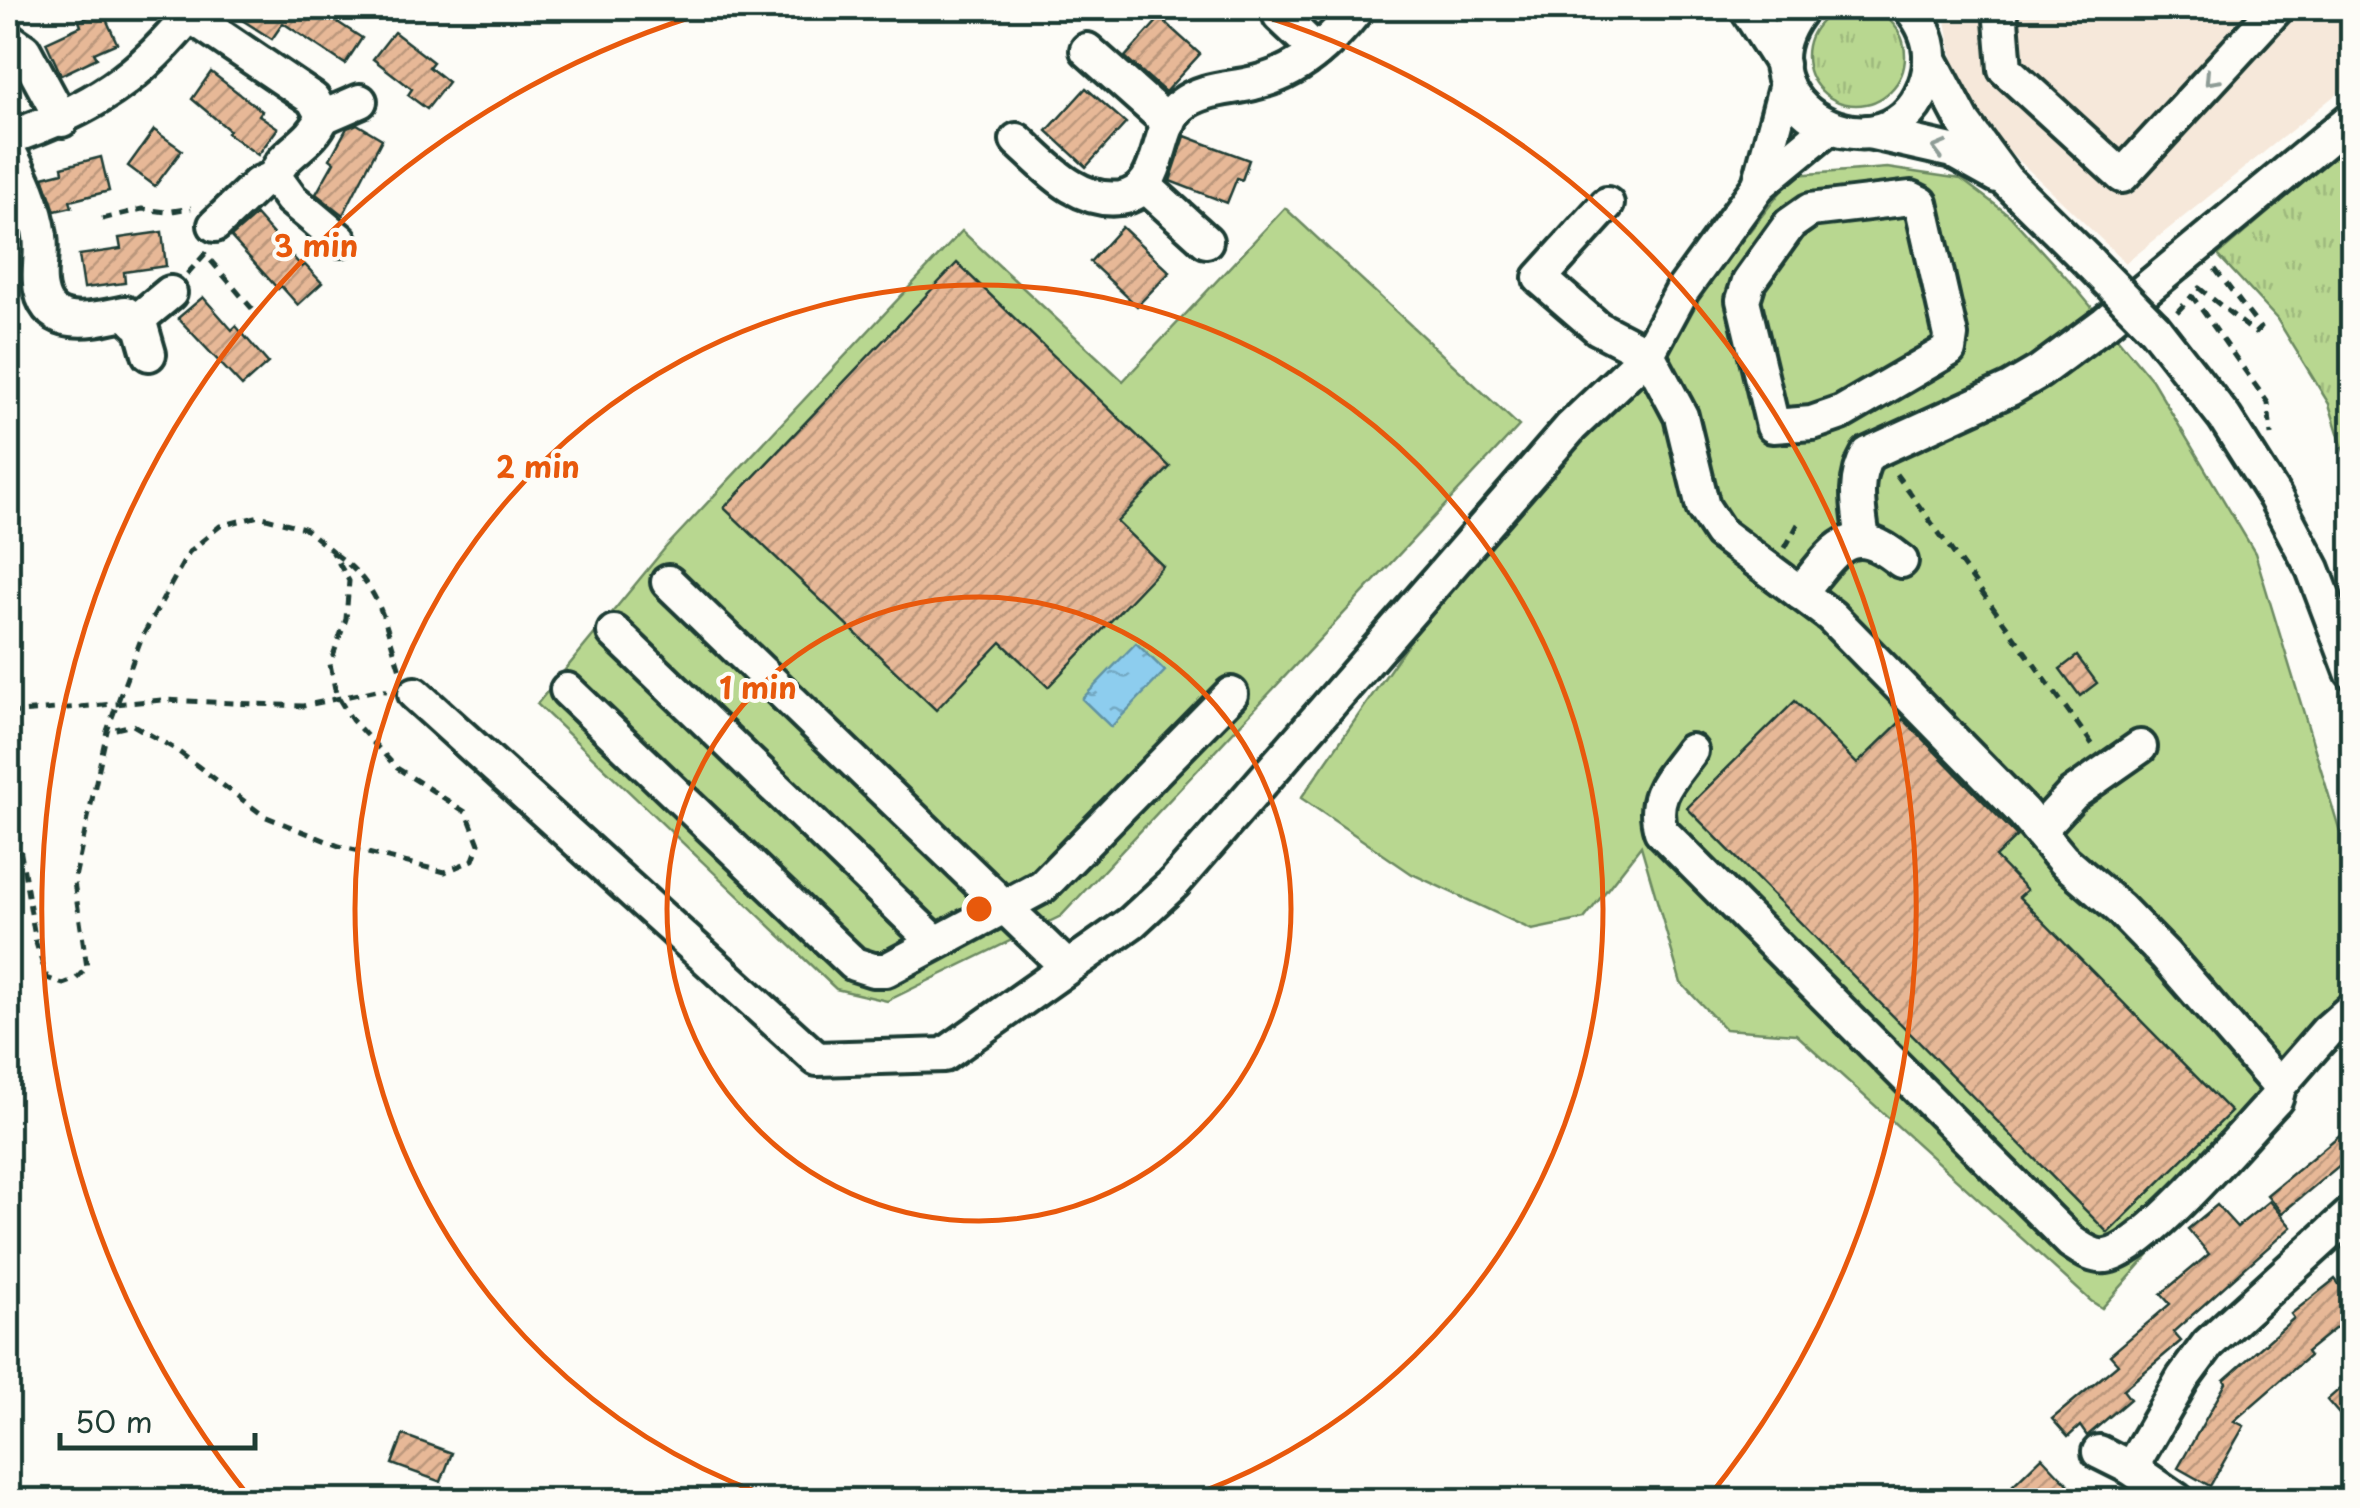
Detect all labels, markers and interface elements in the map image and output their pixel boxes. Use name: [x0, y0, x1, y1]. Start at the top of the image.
one-way arrow: [2205, 67, 2223, 86]
one-way arrow: [1931, 139, 1949, 160]
text: 3 min: [274, 222, 358, 267]
text: 2 min: [496, 443, 580, 488]
text: 1 min: [719, 664, 797, 709]
centre of rings: [961, 891, 997, 927]
scale bar: [60, 1388, 255, 1450]
text: 50 m: [75, 1398, 153, 1443]

